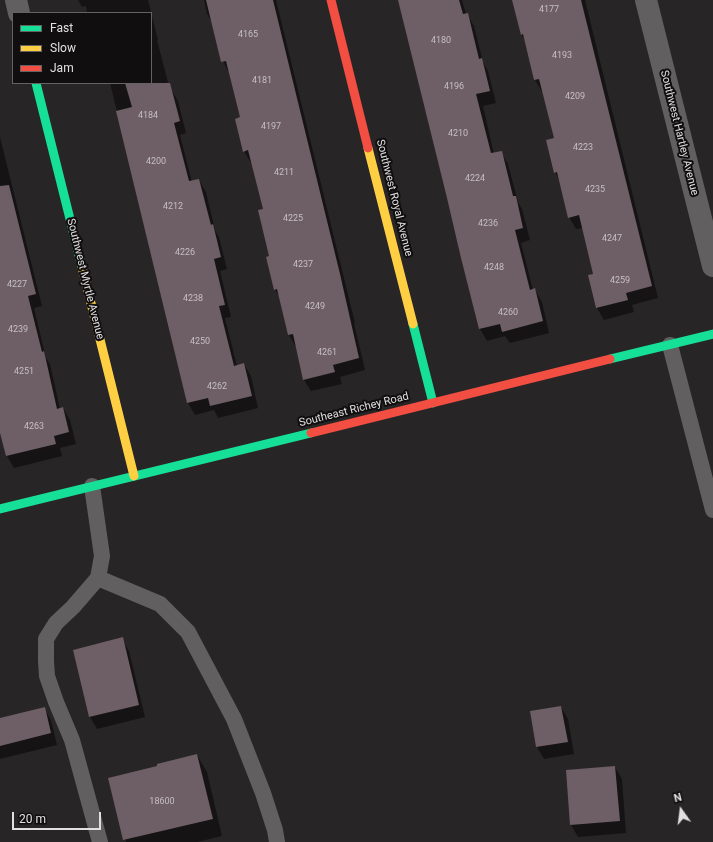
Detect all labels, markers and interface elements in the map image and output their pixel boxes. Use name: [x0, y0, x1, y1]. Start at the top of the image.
house number: 4177: [539, 5, 559, 15]
legend: [12, 12, 152, 84]
text: Fast: [50, 21, 73, 35]
house number: 4165: [238, 30, 258, 40]
house number: 4180: [431, 36, 451, 46]
text: Slow: [50, 41, 76, 55]
house number: 4193: [552, 51, 572, 61]
text: Jam: [50, 61, 74, 75]
street label: Southwest Hartley Avenue: [657, 69, 701, 197]
house number: 4181: [252, 76, 272, 86]
house number: 4196: [444, 82, 464, 92]
house number: 4209: [565, 92, 585, 102]
house number: 4184: [138, 111, 158, 121]
house number: 4197: [261, 122, 281, 132]
house number: 4210: [448, 129, 468, 139]
street label: Southwest Royal Avenue: [373, 138, 415, 258]
house number: 4223: [573, 143, 593, 153]
house number: 4200: [146, 157, 166, 167]
house number: 4211: [274, 168, 294, 178]
house number: 4224: [465, 174, 485, 184]
house number: 4235: [585, 185, 605, 195]
house number: 4212: [163, 202, 183, 212]
house number: 4225: [283, 214, 303, 224]
street label: Southwest Myrtle Avenue: [64, 217, 106, 341]
house number: 4236: [478, 219, 498, 229]
house number: 4247: [602, 234, 622, 244]
house number: 4226: [175, 248, 195, 258]
house number: 4237: [293, 260, 313, 270]
house number: 4248: [484, 263, 504, 273]
house number: 4259: [610, 276, 630, 286]
house number: 4227: [7, 280, 27, 290]
house number: 4238: [183, 294, 203, 304]
house number: 4249: [305, 302, 325, 312]
house number: 4260: [498, 308, 518, 318]
house number: 4239: [8, 325, 28, 335]
house number: 4250: [190, 337, 210, 347]
house number: 4261: [317, 348, 337, 358]
house number: 4251: [14, 367, 34, 377]
house number: 4262: [207, 382, 227, 392]
street label: Southeast Richey Road: [298, 390, 410, 430]
house number: 4263: [24, 422, 44, 432]
north arrow: [661, 790, 701, 830]
text: N: [673, 791, 683, 805]
house number: 18600: [149, 797, 175, 807]
scale bar: [14, 804, 103, 830]
text: 20 m: [19, 812, 46, 826]

